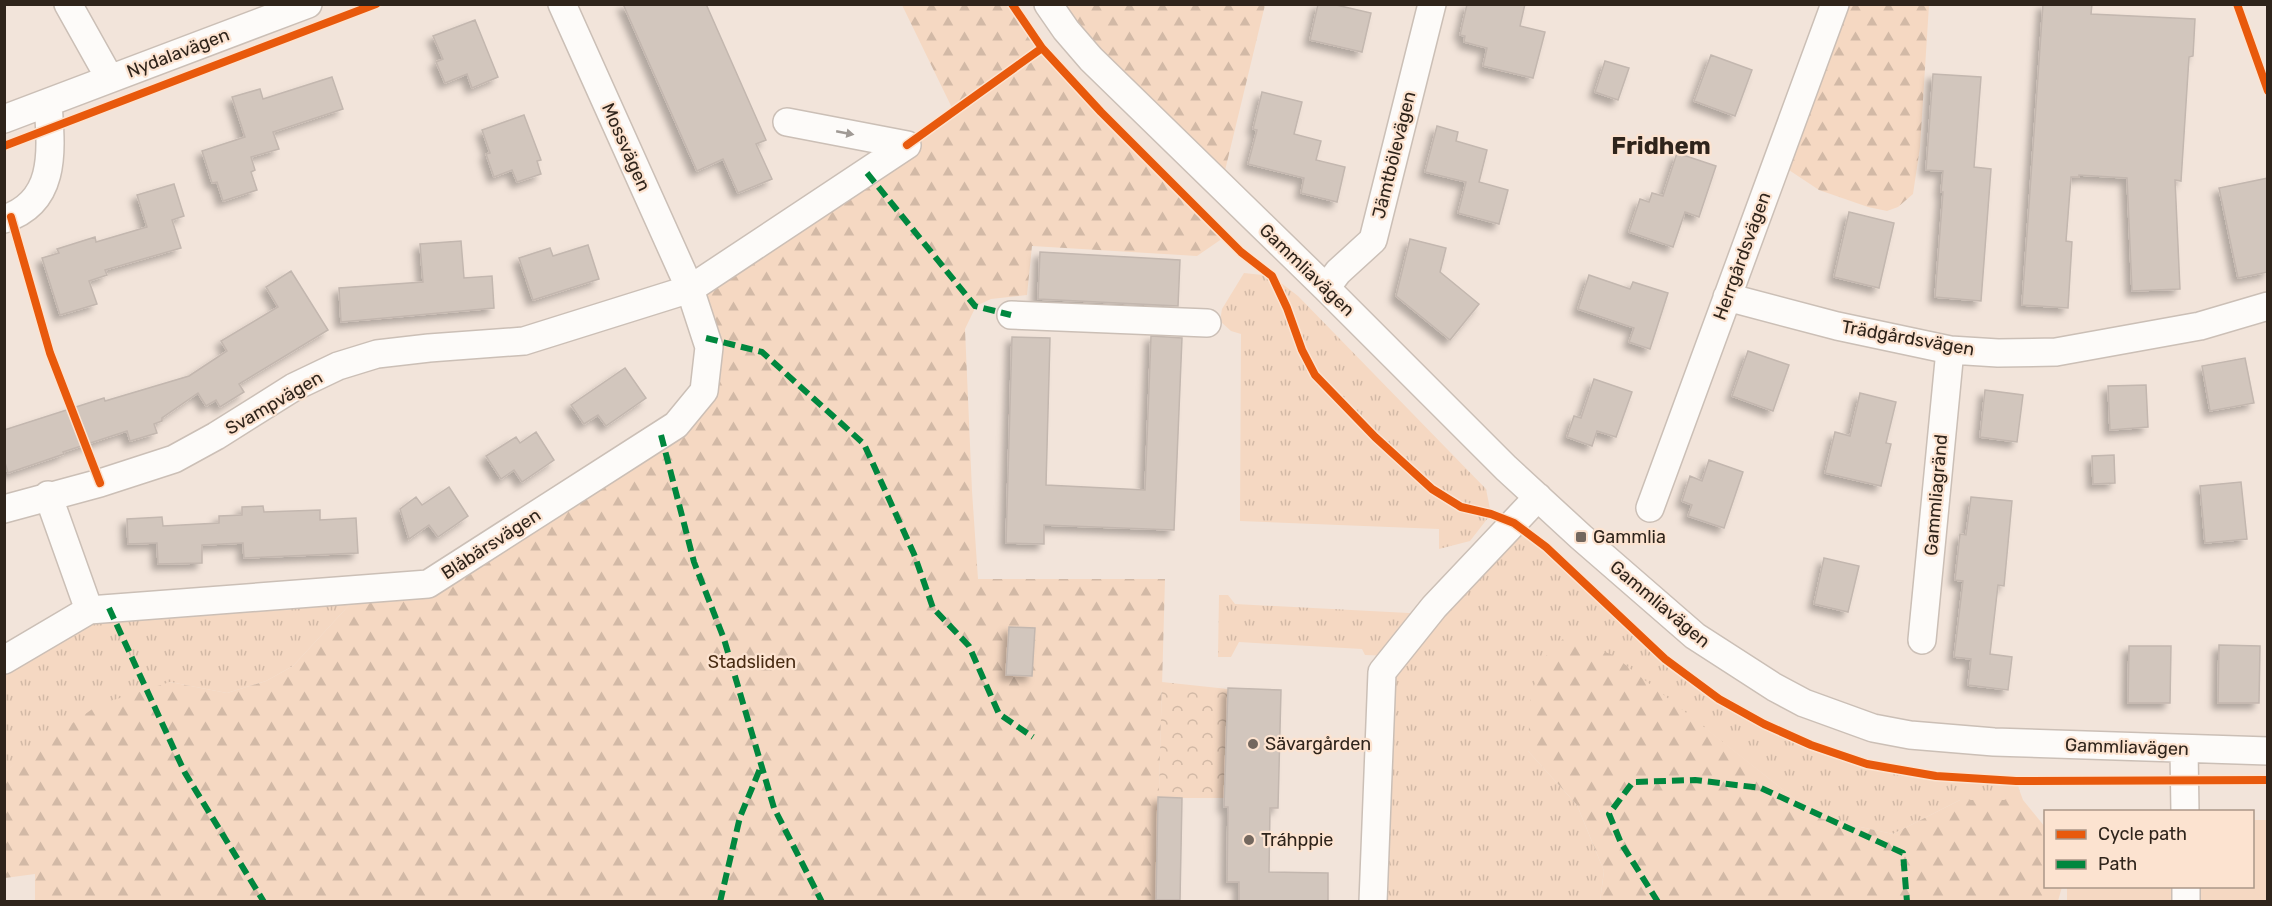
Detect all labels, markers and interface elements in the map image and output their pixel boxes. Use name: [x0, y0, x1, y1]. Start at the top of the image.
street label: Nydalavägen: [124, 23, 232, 83]
street label: Jämtbölevägen: [1368, 89, 1420, 221]
street label: Mossvägen: [597, 100, 655, 194]
one-way arrow: [835, 129, 854, 138]
district label: Fridhem: [1611, 132, 1711, 160]
street label: Herrgårdsvägen: [1709, 189, 1775, 323]
street label: Gammliavägen: [1255, 219, 1359, 321]
street label: Trädgårdsvägen: [1840, 315, 1976, 361]
street label: Svampvägen: [222, 366, 326, 440]
street label: Gammliagränd: [1920, 433, 1952, 557]
street label: Blåbärsvägen: [437, 504, 545, 584]
place label: Gammlia: [1593, 526, 1666, 548]
marker: Gammlia: [1574, 530, 1588, 544]
street label: Gammliavägen: [1605, 556, 1715, 652]
park label: Stadsliden: [708, 651, 796, 673]
place label: Sävargården: [1265, 733, 1371, 755]
street label: Gammliavägen: [2065, 734, 2189, 760]
marker: Sävargården: [1246, 737, 1260, 751]
legend: [2044, 810, 2254, 888]
text: Cycle path: [2098, 823, 2187, 845]
place label: Tráhppie: [1261, 829, 1333, 851]
marker: Tráhppie: [1242, 833, 1256, 847]
text: Path: [2098, 853, 2137, 875]

